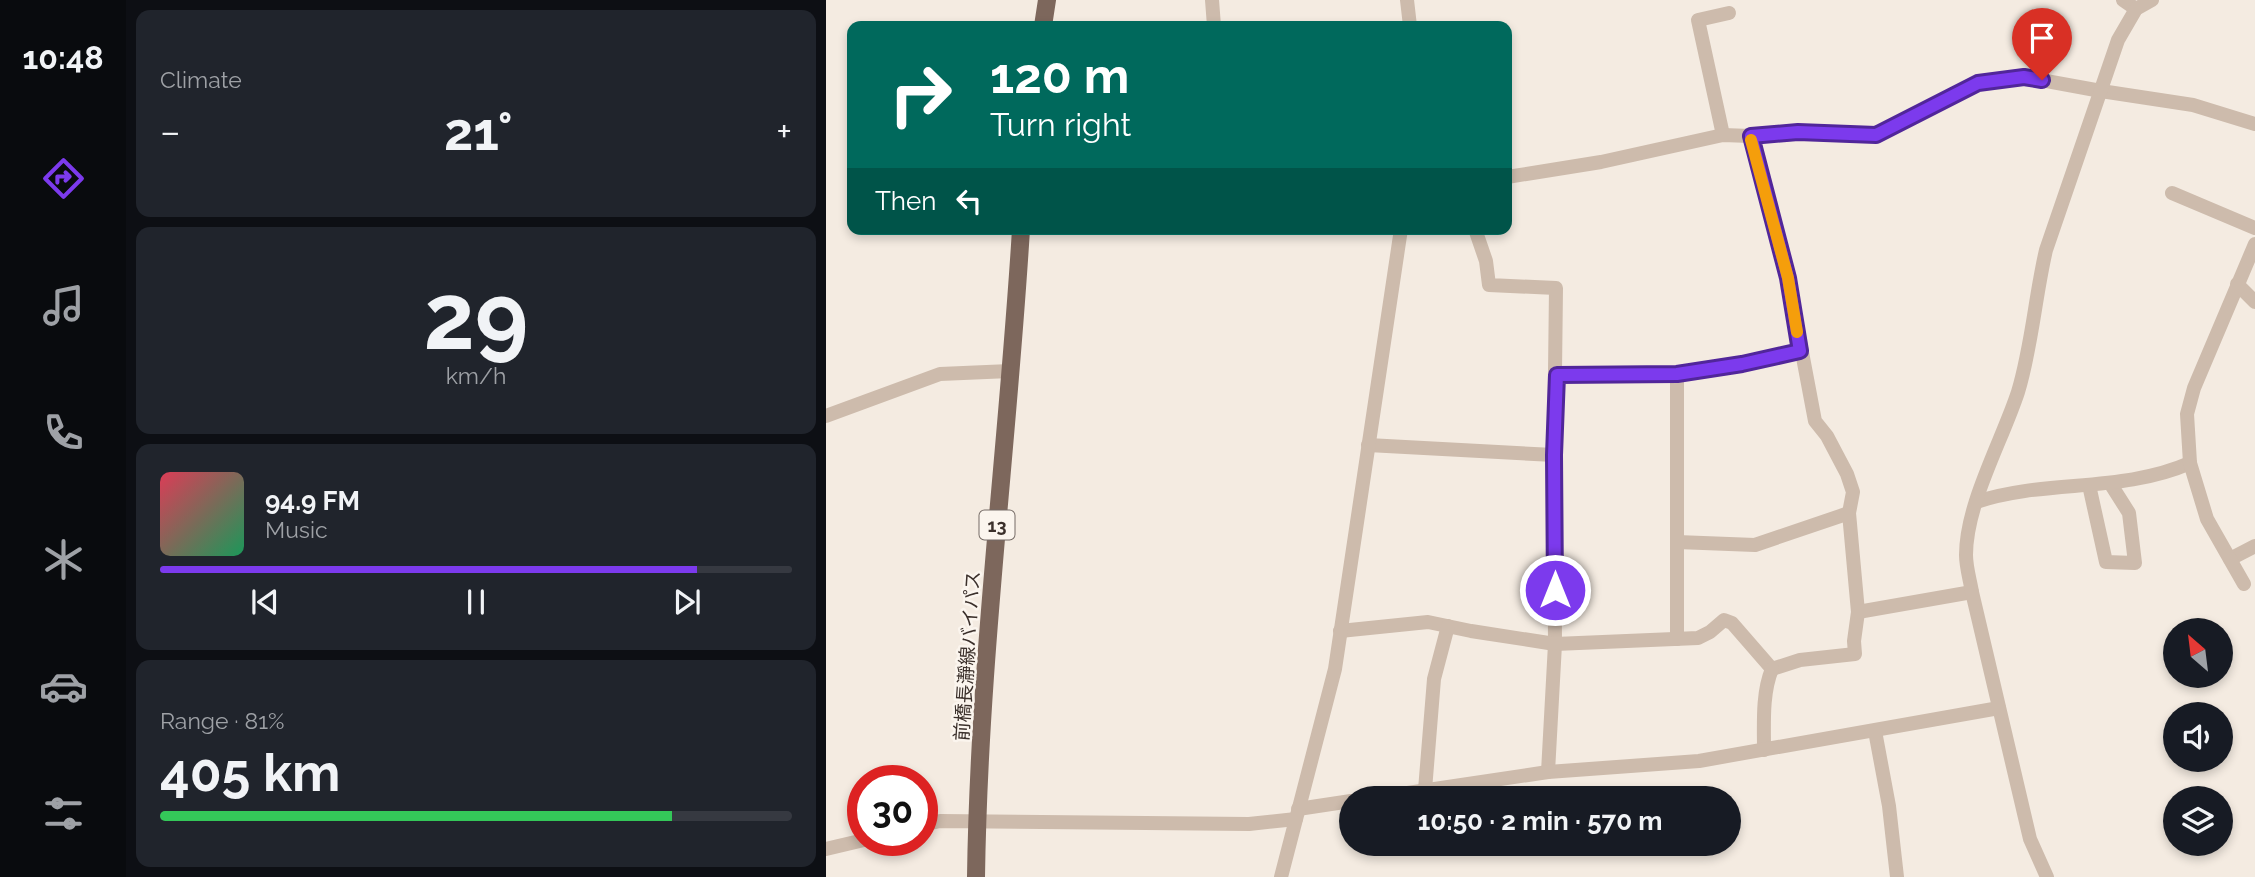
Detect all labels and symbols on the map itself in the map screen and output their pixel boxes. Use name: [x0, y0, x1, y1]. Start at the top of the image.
pin: [2012, 8, 2072, 80]
road number: 13: [980, 510, 1014, 540]
position arrow: [1518, 553, 1592, 627]
street label: 前橋長瀞線バイパス: [950, 570, 984, 742]
north arrow: [2163, 618, 2233, 688]
speed limit sign: 30: [847, 765, 938, 856]

